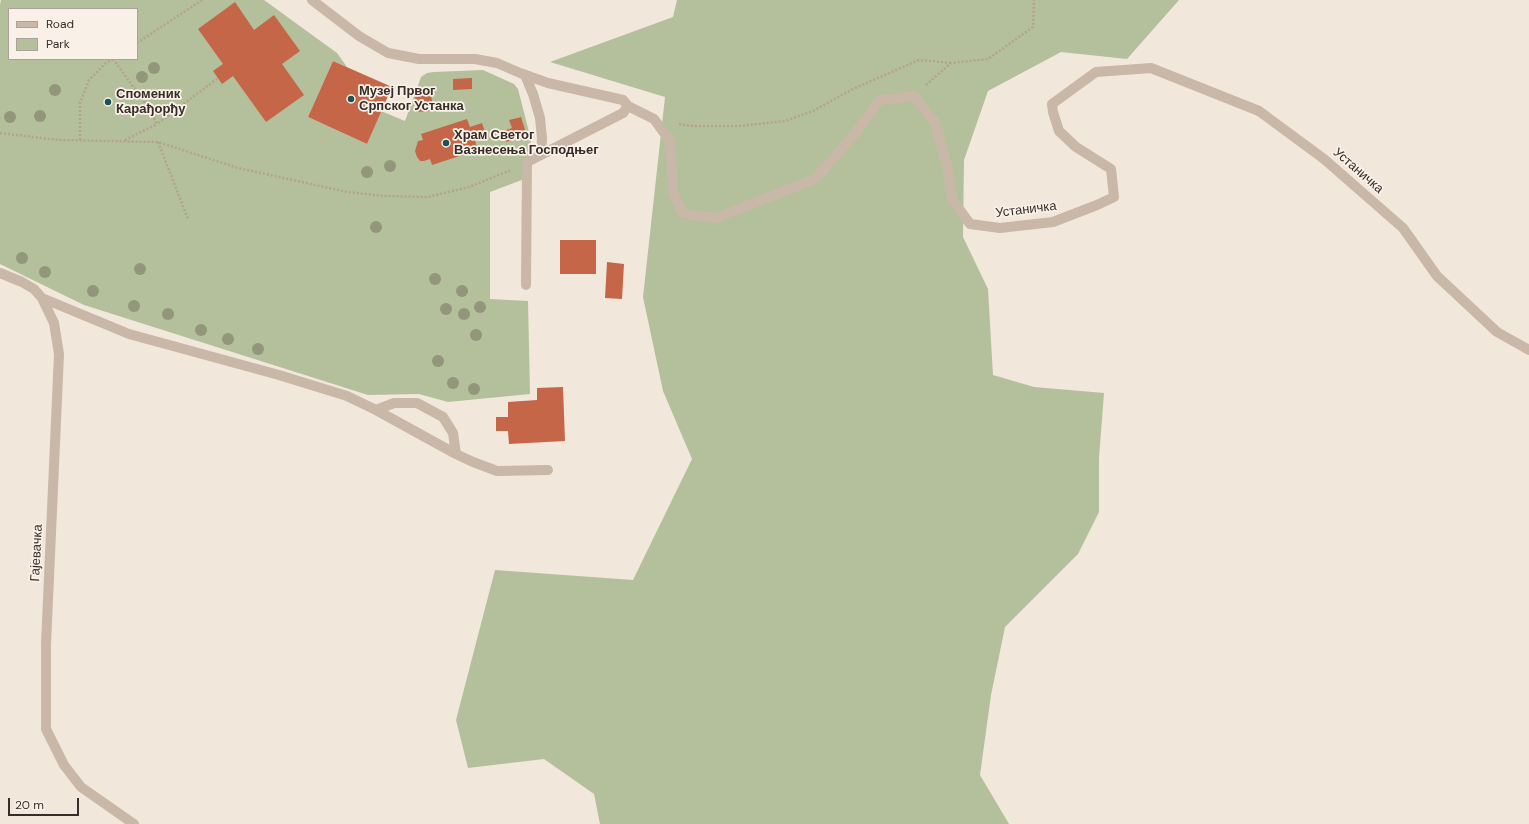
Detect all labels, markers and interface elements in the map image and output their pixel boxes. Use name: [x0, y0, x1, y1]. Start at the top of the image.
legend: [8, 8, 138, 60]
text: Road: [46, 16, 74, 32]
text: Park: [46, 36, 70, 52]
place label: Музеј Првог Српског Устанка: [359, 84, 464, 115]
place label: Споменик Карађорђу: [116, 87, 185, 118]
marker: Музеј Првог Српског Устанка: [346, 94, 356, 104]
marker: Споменик Карађорђу: [103, 97, 113, 107]
place label: Храм Светог Вазнесења Господњег: [454, 128, 599, 159]
marker: Храм Светог Вазнесења Господњег: [441, 138, 451, 148]
street label: Устаничка: [1330, 145, 1386, 197]
street label: Устаничка: [995, 199, 1057, 221]
street label: Гајевачка: [28, 524, 46, 582]
scale bar: [10, 790, 81, 816]
text: 20 m: [15, 797, 44, 813]

